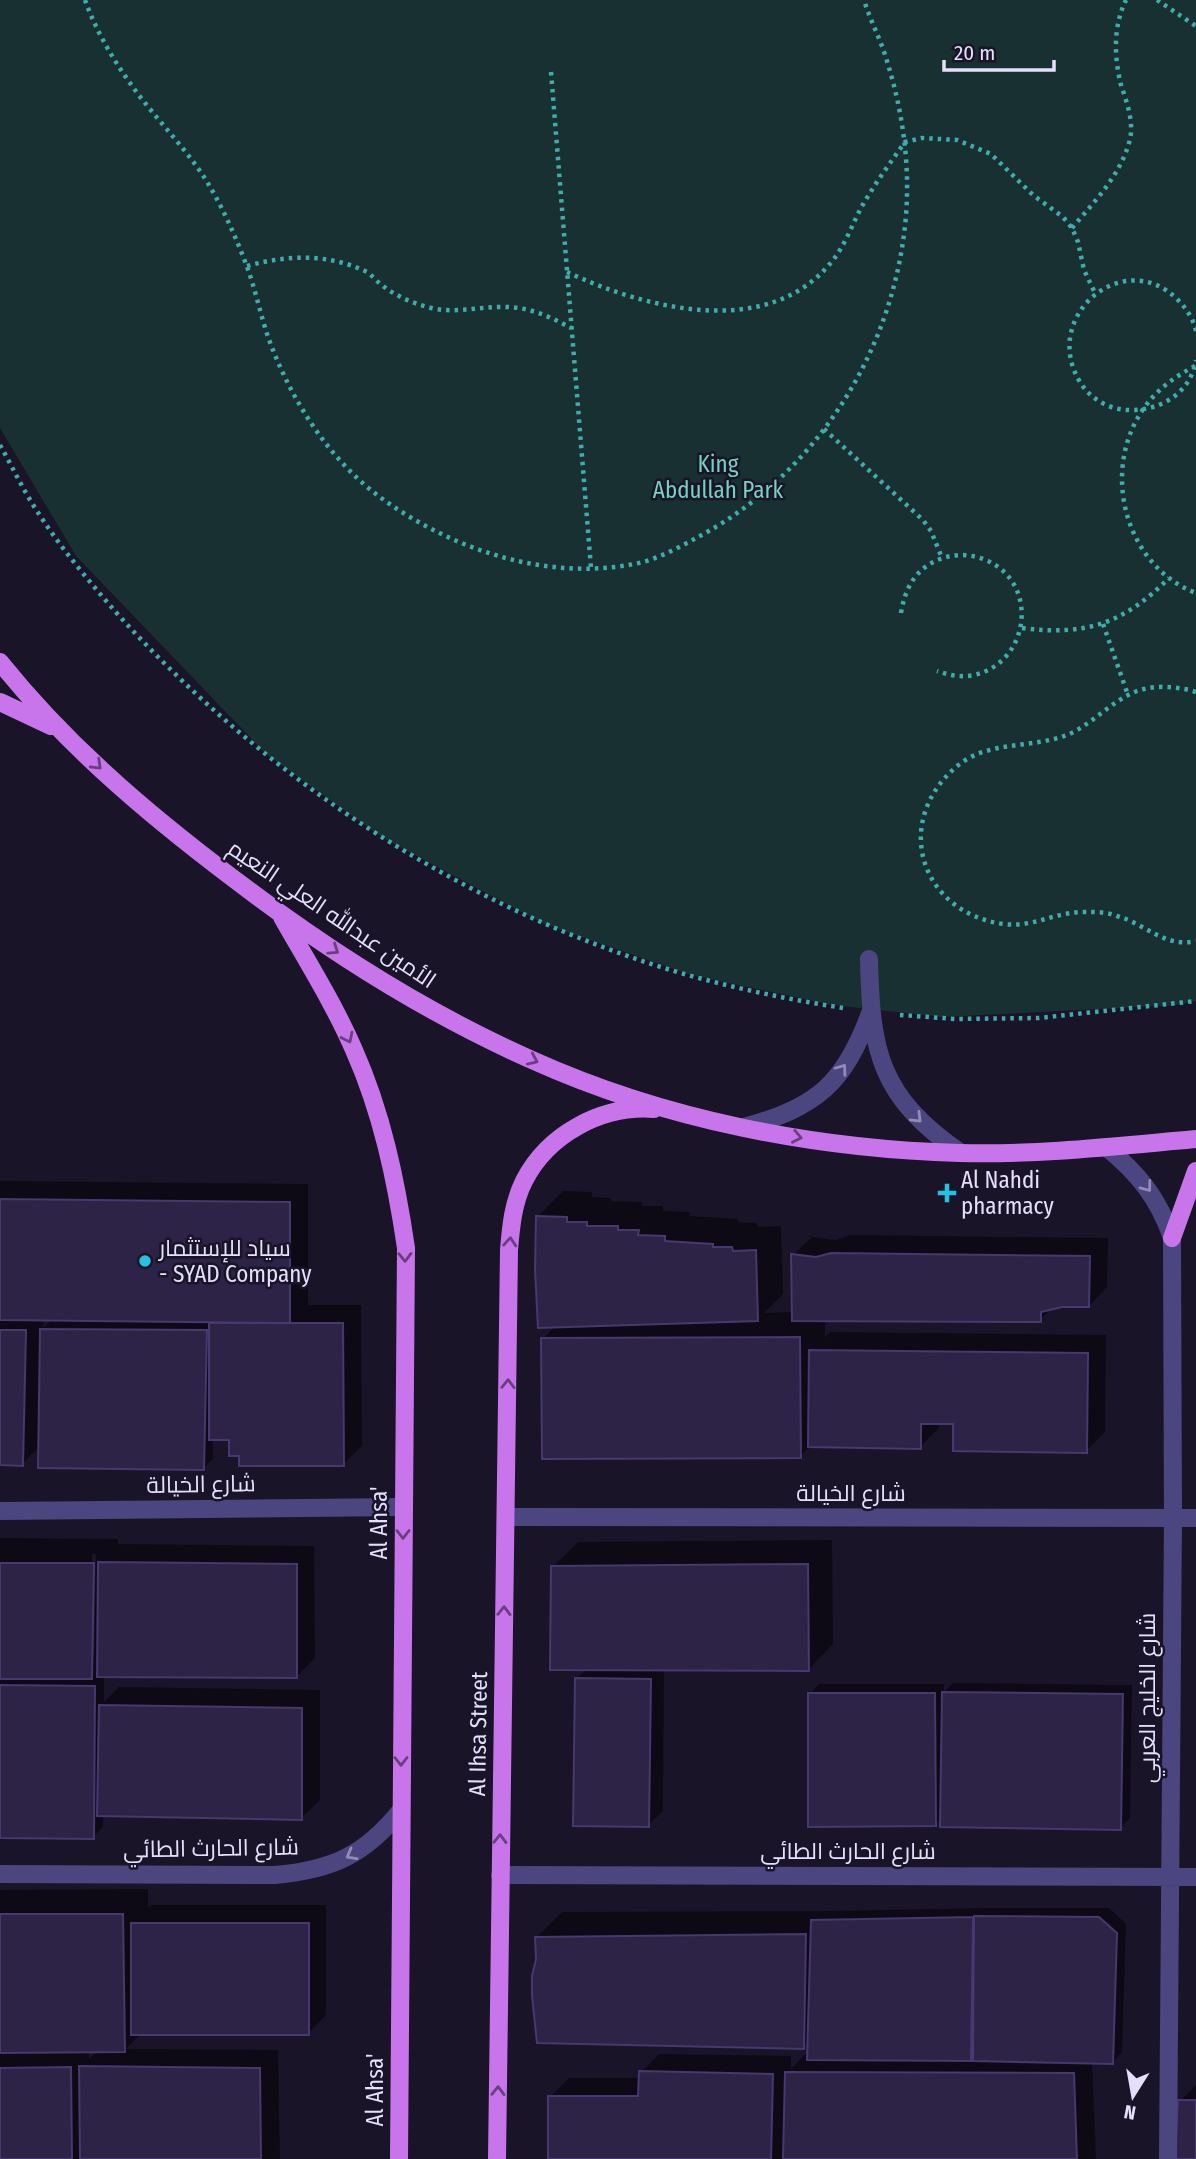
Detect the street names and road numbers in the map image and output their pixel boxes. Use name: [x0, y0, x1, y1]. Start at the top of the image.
street label: الأمين عبدالله العلي النعيم: [220, 833, 442, 997]
street label: شارع الخيالة: [146, 1469, 256, 1501]
street label: شارع الخيالة: [796, 1479, 906, 1509]
street label: Al Ahsa': [365, 1486, 393, 1560]
street label: شارع الخليج العربي: [1133, 1613, 1165, 1783]
street label: Al Ihsa Street: [463, 1671, 493, 1797]
street label: شارع الحارث الطائي: [123, 1832, 299, 1868]
street label: شارع الحارث الطائي: [760, 1837, 936, 1869]
street label: Al Ahsa': [361, 2053, 389, 2127]

